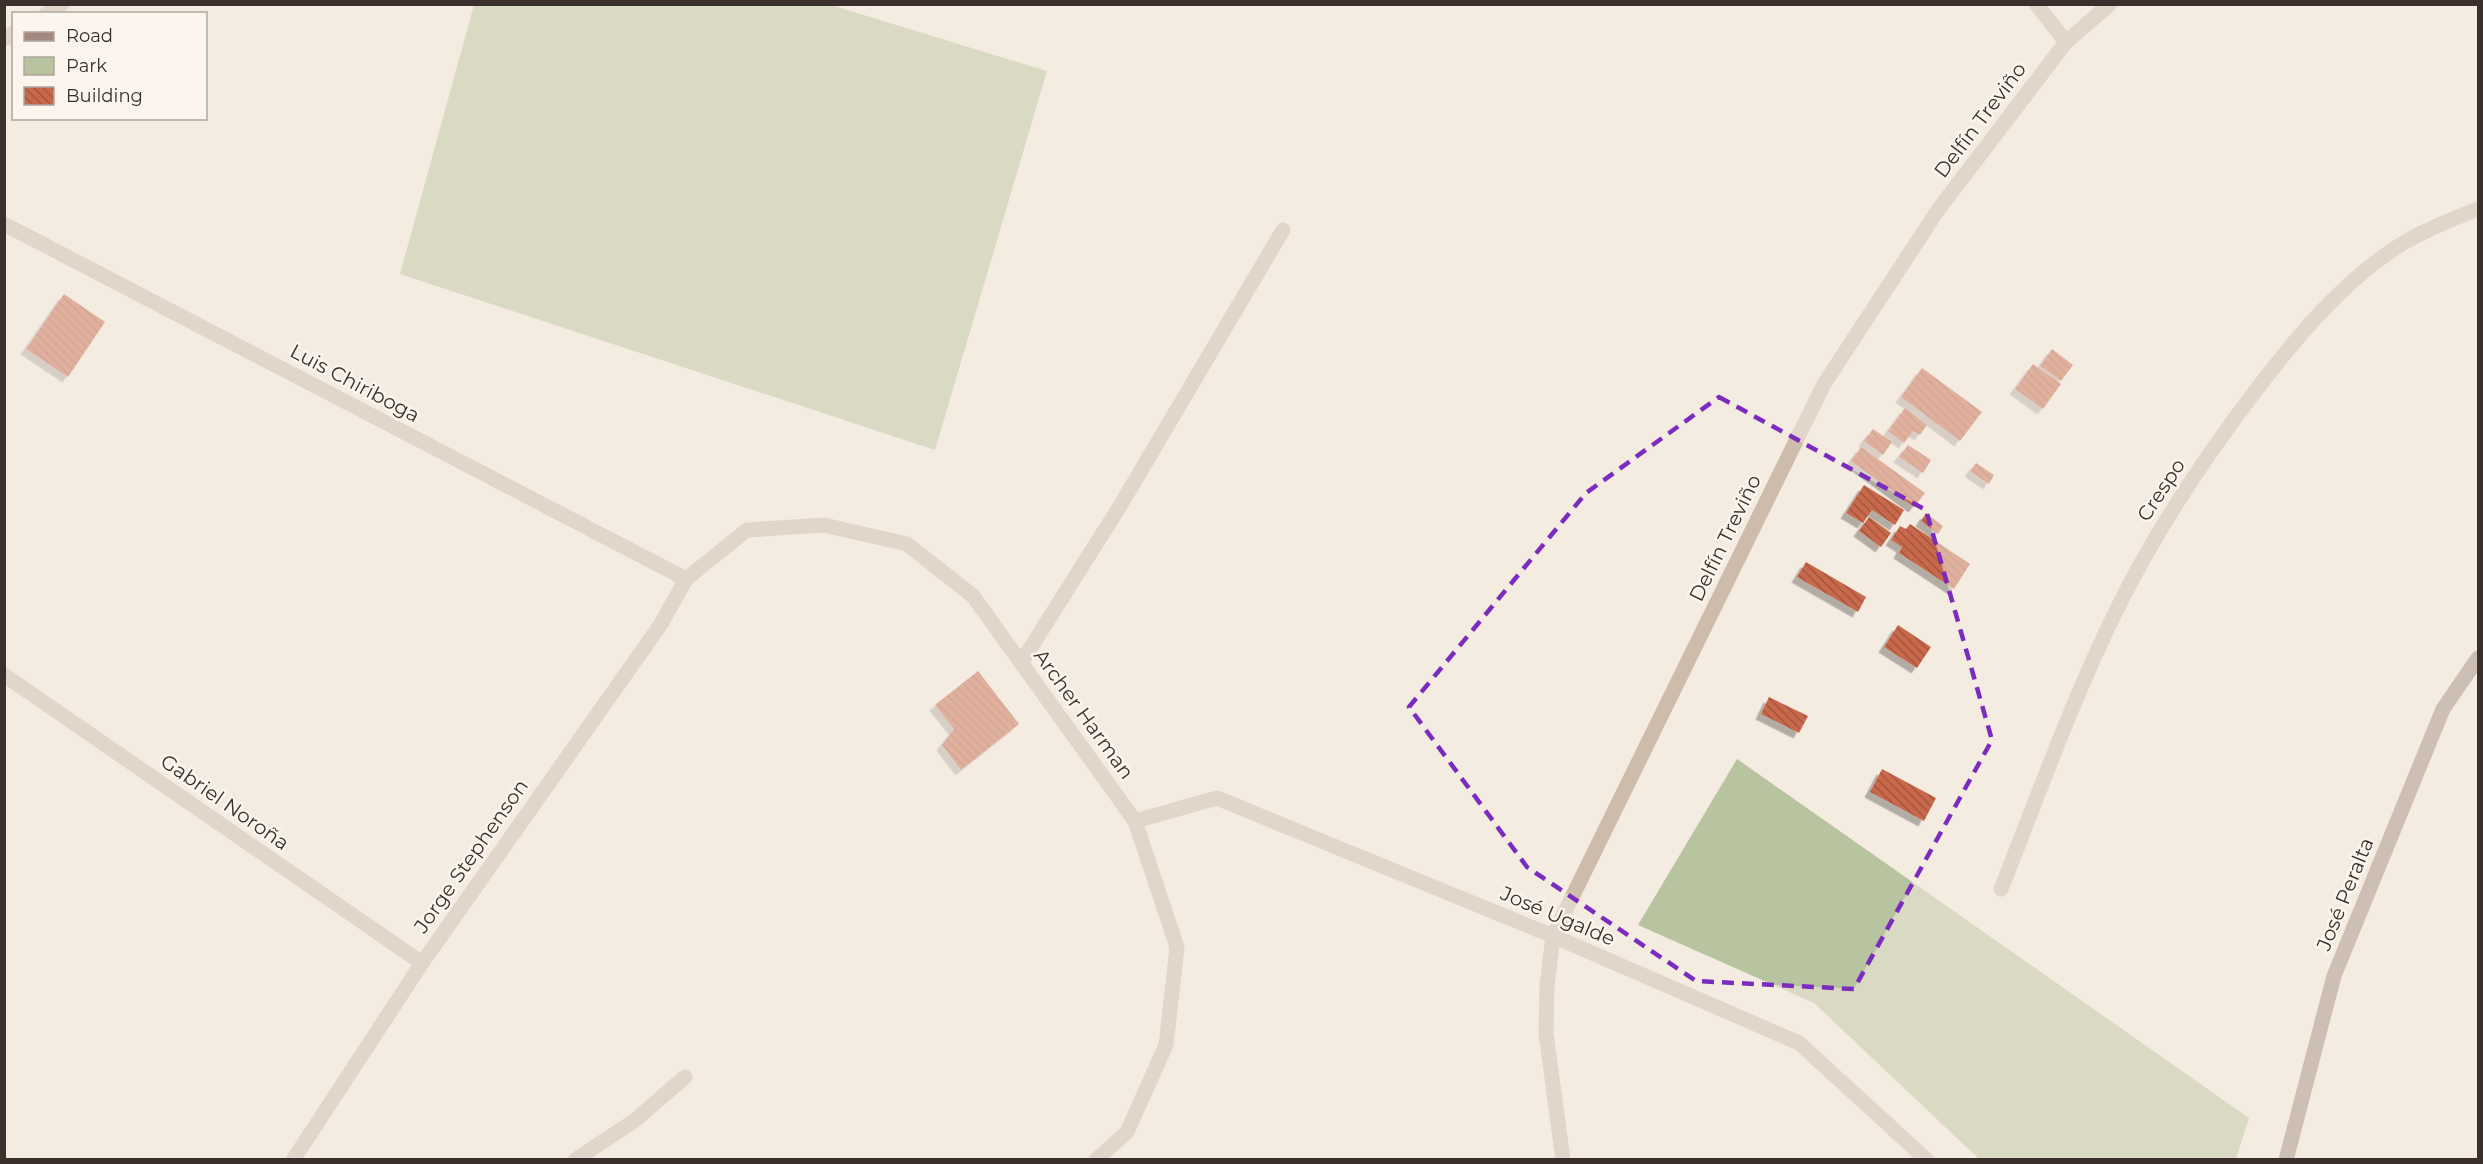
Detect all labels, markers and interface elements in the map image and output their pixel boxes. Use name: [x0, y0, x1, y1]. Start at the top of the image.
legend: [12, 12, 207, 120]
text: Road: [66, 25, 113, 47]
text: Park: [66, 55, 107, 77]
street label: Delfín Treviño: [1929, 58, 2031, 182]
text: Building: [66, 85, 143, 107]
street label: Luis Chiriboga: [286, 339, 424, 427]
street label: Crespo: [2132, 454, 2190, 526]
street label: Delfín Treviño: [1684, 471, 1766, 605]
street label: Archer Harman: [1029, 644, 1139, 784]
street label: Gabriel Noroña: [156, 749, 294, 855]
street label: Jorge Stephenson: [408, 775, 533, 938]
street label: José Peralta: [2311, 834, 2379, 955]
street label: José Ugalde: [1496, 881, 1619, 951]

